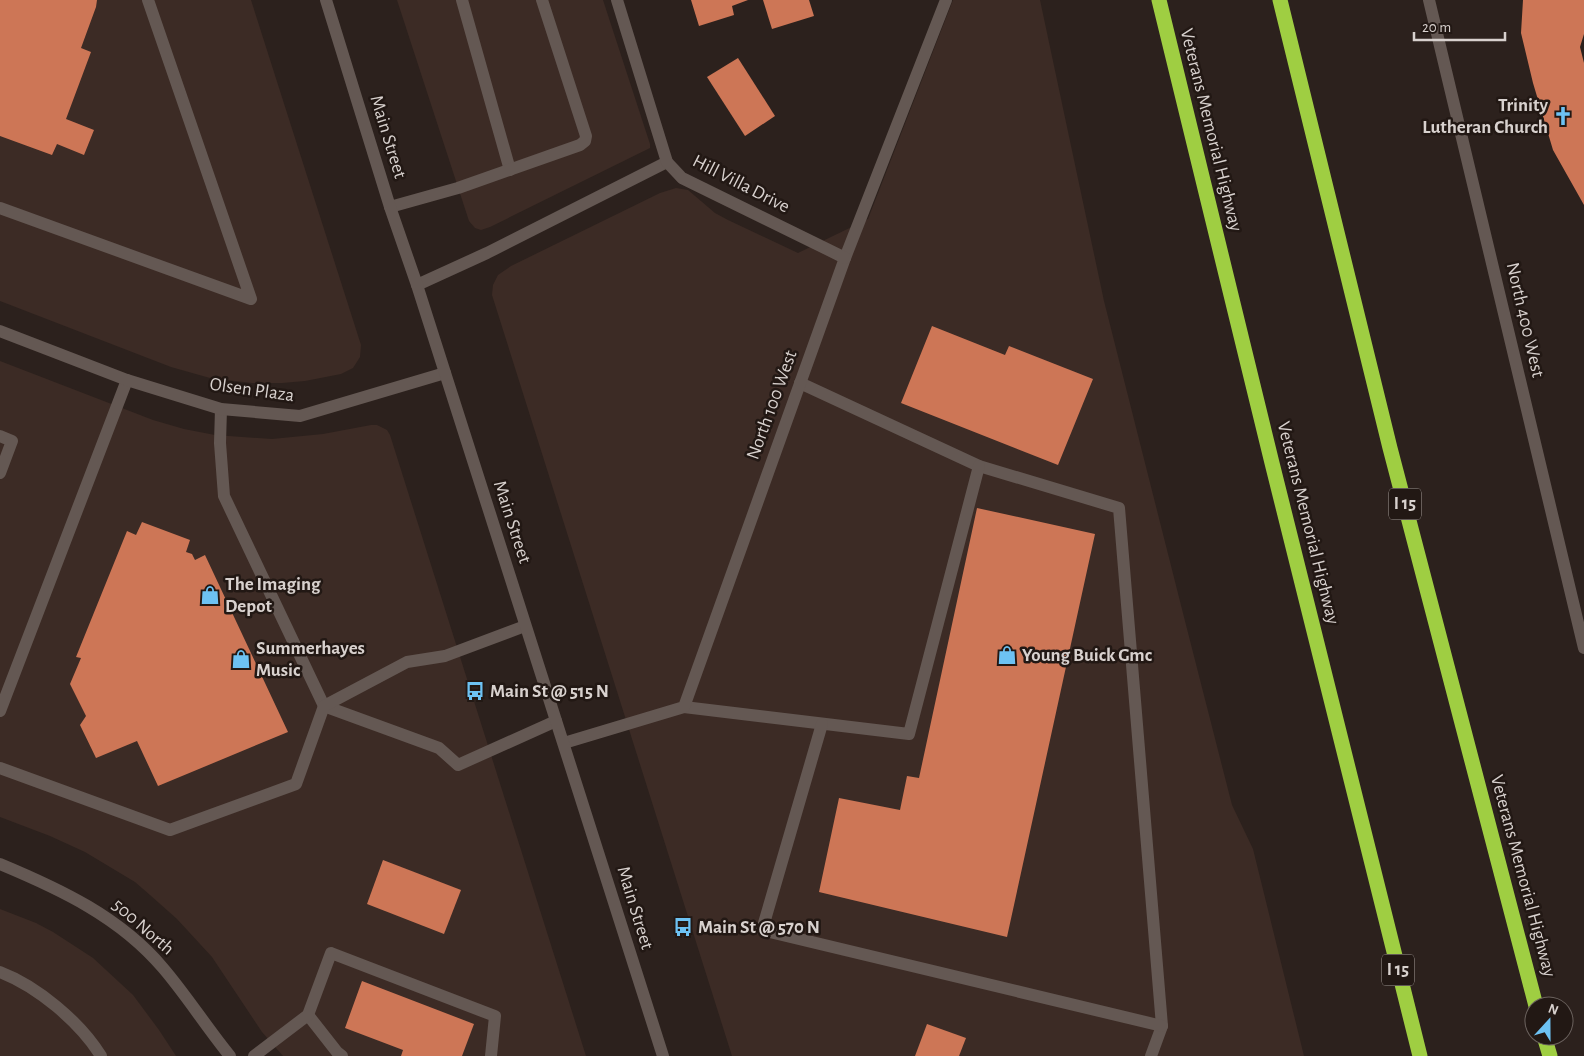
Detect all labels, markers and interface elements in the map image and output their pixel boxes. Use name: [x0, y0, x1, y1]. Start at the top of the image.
scale bar: [1414, 10, 1505, 42]
text: 20 m: [1422, 20, 1451, 35]
street label: Veterans Memorial Highway: [1177, 27, 1245, 233]
street label: Main Street: [366, 93, 410, 181]
place label: Trinity Lutheran Church: [1422, 96, 1548, 137]
church icon: Trinity Lutheran Church: [1552, 105, 1574, 127]
street label: Hill Villa Drive: [689, 151, 793, 217]
street label: North 400 West: [1503, 261, 1547, 379]
street label: North 100 West: [743, 348, 801, 462]
street label: Olsen Plaza: [208, 375, 296, 405]
street label: Veterans Memorial Highway: [1274, 420, 1342, 626]
street label: Main Street: [490, 478, 534, 566]
road number: I 15: [1389, 488, 1421, 520]
place label: The Imaging Depot: [225, 575, 321, 616]
shop icon: The Imaging Depot: [199, 584, 221, 606]
place label: Summerhayes Music: [256, 639, 365, 680]
shop icon: Young Buick Gmc: [996, 644, 1018, 666]
place label: Young Buick Gmc: [1022, 646, 1153, 665]
shop icon: Summerhayes Music: [230, 648, 252, 670]
bus stop icon: Main St @ 515 N: [464, 680, 486, 702]
place label: Main St @ 515 N: [490, 682, 609, 701]
street label: Veterans Memorial Highway: [1487, 773, 1559, 979]
street label: Main Street: [613, 864, 657, 952]
street label: 500 North: [108, 895, 178, 959]
bus stop icon: Main St @ 570 N: [672, 916, 694, 938]
place label: Main St @ 570 N: [698, 918, 820, 937]
road number: I 15: [1382, 954, 1414, 986]
north arrow: [1524, 996, 1574, 1046]
text: N: [1546, 1002, 1560, 1018]

